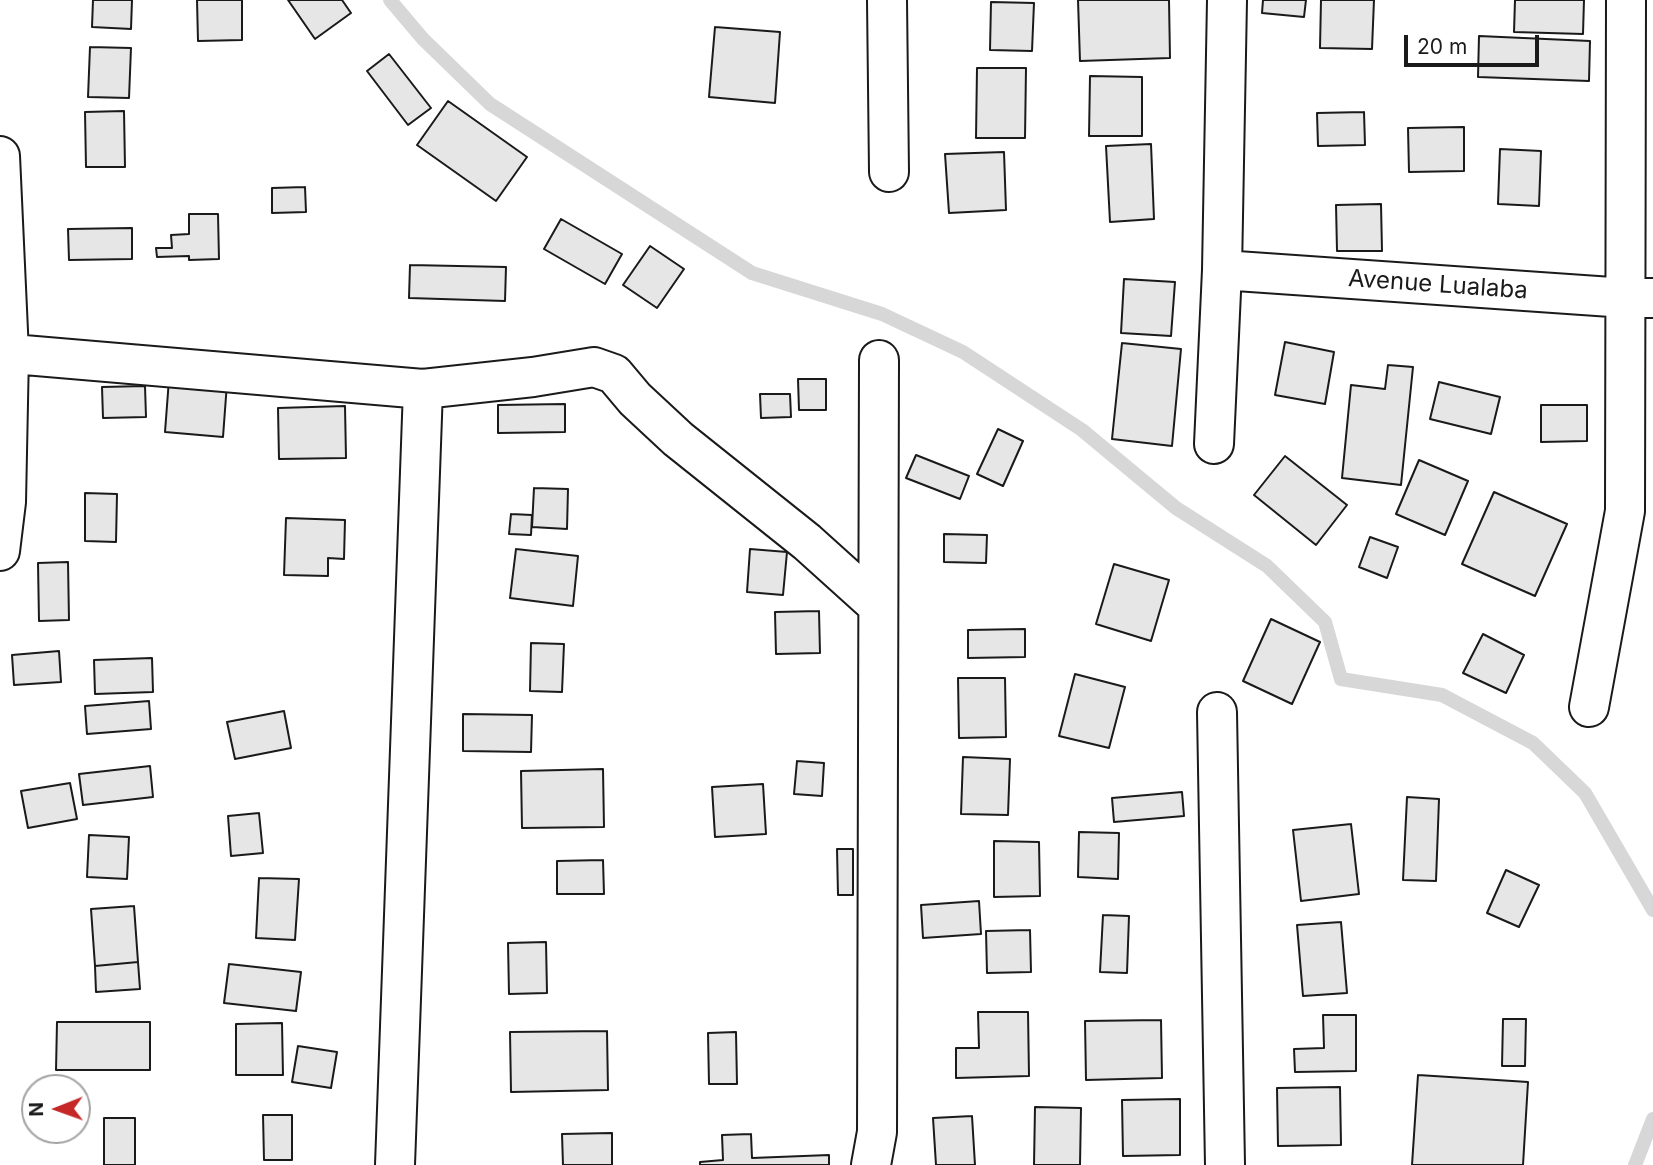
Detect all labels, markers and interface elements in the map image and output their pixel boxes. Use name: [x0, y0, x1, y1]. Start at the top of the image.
scale bar: [1408, 21, 1543, 65]
text: 20 m: [1417, 34, 1467, 59]
street label: Avenue Lualaba: [1347, 264, 1529, 306]
north arrow: [21, 1074, 91, 1144]
text: N: [25, 1102, 48, 1117]

